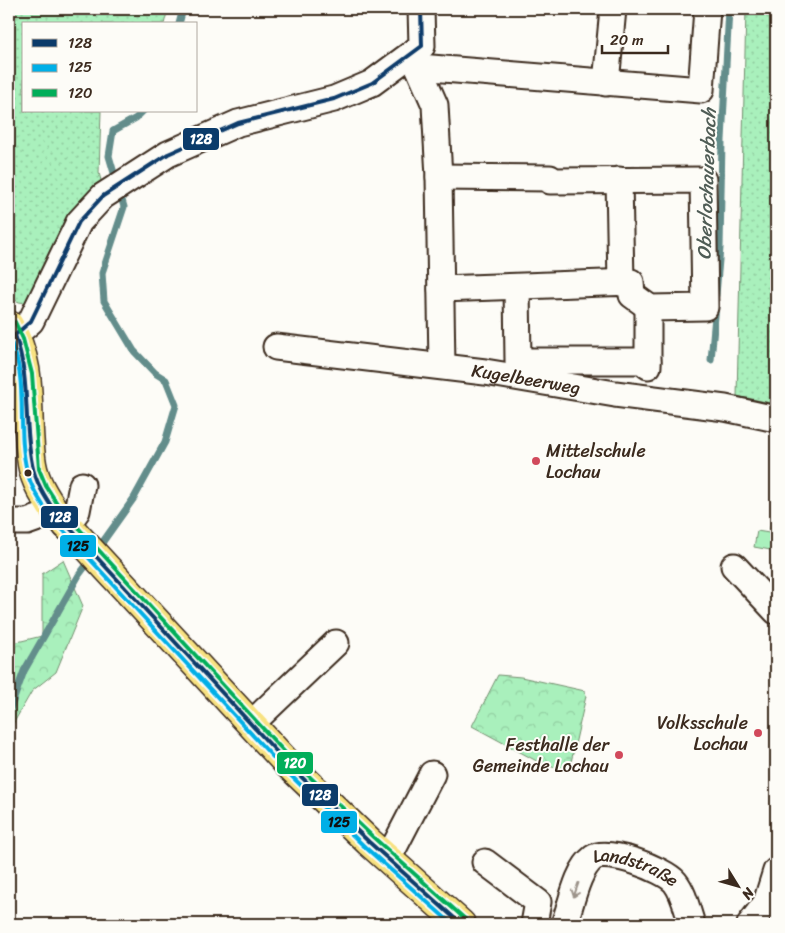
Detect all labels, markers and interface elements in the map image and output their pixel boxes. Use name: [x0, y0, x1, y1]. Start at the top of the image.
legend: [22, 22, 198, 112]
scale bar: [602, 22, 669, 54]
text: 20 m: [610, 27, 644, 53]
text: 128: [68, 30, 92, 56]
text: 125: [68, 54, 92, 80]
text: 120: [68, 80, 93, 106]
water label: Oberlochauerbach: [687, 106, 726, 260]
line badge: 128: [182, 127, 220, 151]
text: 128: [190, 127, 213, 152]
street label: Kugelbeerweg: [470, 355, 583, 404]
place label: Mittelschule Lochau: [546, 435, 646, 488]
marker: Mittelschule Lochau: [530, 455, 542, 467]
unlabelled marker: [23, 468, 33, 478]
line badge: 128: [40, 505, 79, 529]
text: 128: [49, 505, 72, 530]
line badge: 125: [59, 534, 97, 558]
text: 125: [67, 534, 90, 559]
place label: Volksschule Lochau: [657, 707, 748, 760]
marker: Volksschule Lochau: [752, 727, 764, 739]
place label: Festhalle der Gemeinde Lochau: [473, 729, 611, 782]
marker: Festhalle der Gemeinde Lochau: [613, 749, 625, 761]
line badge: 120: [276, 751, 314, 775]
text: 120: [284, 751, 307, 776]
line badge: 128: [301, 783, 339, 807]
text: 128: [309, 783, 332, 808]
line badge: 125: [320, 810, 358, 834]
text: 125: [328, 810, 351, 835]
street label: Landstraße: [589, 839, 687, 895]
north arrow: [712, 860, 762, 910]
one-way arrow: [571, 881, 580, 897]
text: N: [735, 881, 761, 905]

